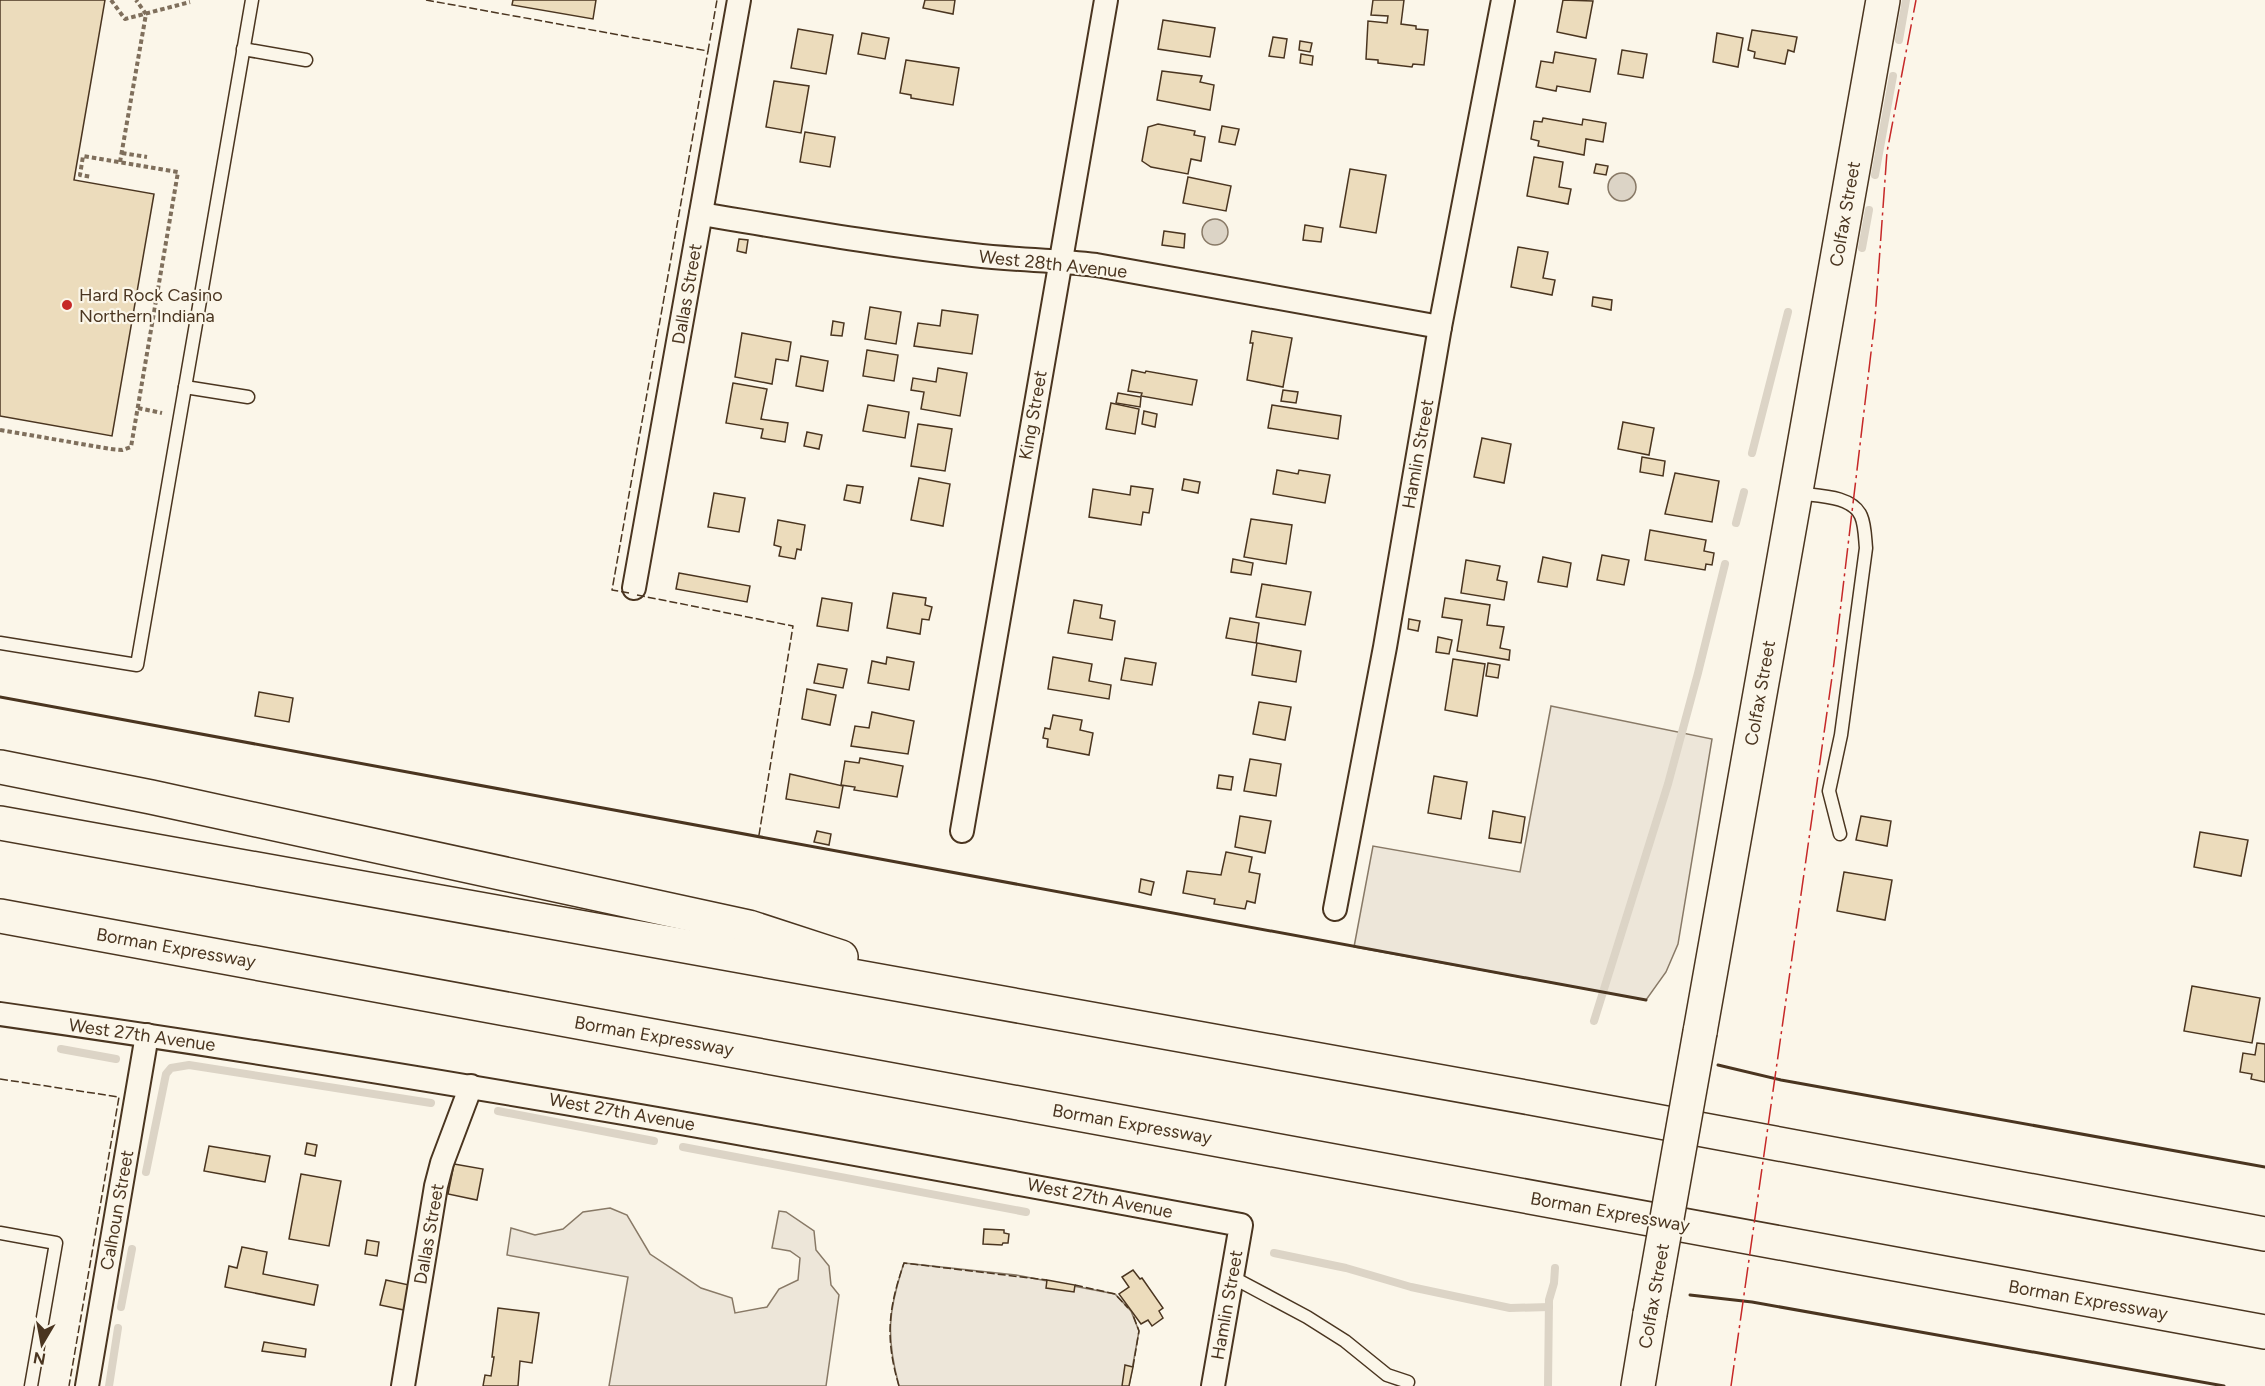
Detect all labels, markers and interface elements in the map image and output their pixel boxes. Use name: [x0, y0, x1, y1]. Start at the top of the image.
street label: Colfax Street: [1825, 159, 1865, 268]
street label: Dallas Street: [667, 242, 707, 346]
street label: West 28th Avenue: [978, 245, 1129, 283]
place label: Hard Rock Casino Northern Indiana: [79, 284, 223, 327]
marker: Hard Rock Casino Northern Indiana: [60, 298, 74, 312]
street label: King Street: [1014, 368, 1052, 462]
street label: Hamlin Street: [1398, 397, 1439, 511]
street label: Colfax Street: [1740, 638, 1780, 747]
street label: Borman Expressway: [95, 923, 258, 973]
street label: Borman Expressway: [573, 1011, 736, 1061]
street label: West 27th Avenue: [67, 1014, 217, 1056]
street label: West 27th Avenue: [547, 1088, 697, 1136]
street label: Borman Expressway: [1051, 1099, 1214, 1149]
street label: Calhoun Street: [96, 1148, 138, 1272]
street label: West 27th Avenue: [1025, 1173, 1175, 1223]
street label: Dallas Street: [409, 1182, 449, 1286]
street label: Borman Expressway: [1529, 1187, 1692, 1237]
street label: Colfax Street: [1634, 1241, 1674, 1350]
street label: Hamlin Street: [1207, 1248, 1248, 1362]
street label: Borman Expressway: [2007, 1275, 2170, 1325]
north arrow: [12, 1314, 72, 1374]
text: N: [32, 1348, 47, 1369]

